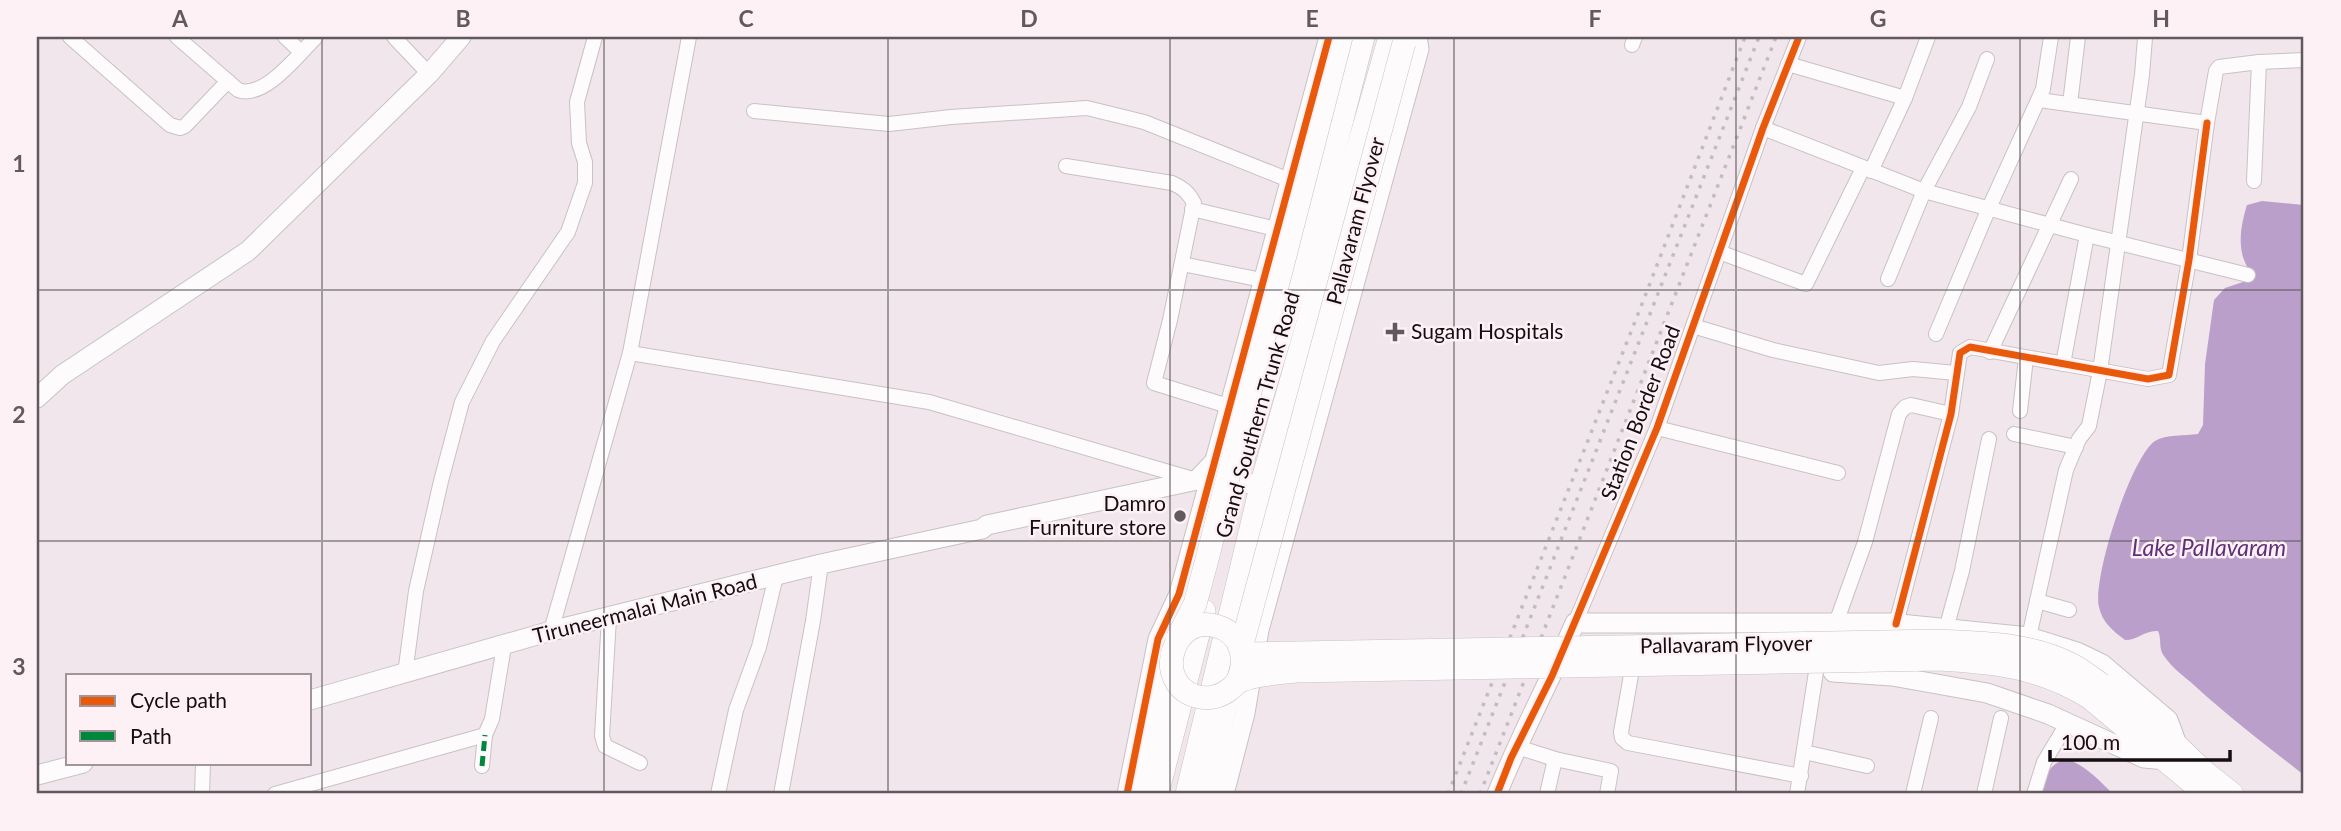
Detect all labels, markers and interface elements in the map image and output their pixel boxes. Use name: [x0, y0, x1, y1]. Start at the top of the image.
text: A: [171, 4, 189, 32]
text: B: [455, 4, 471, 32]
text: C: [738, 4, 754, 32]
text: D: [1020, 4, 1038, 32]
text: E: [1305, 4, 1319, 32]
text: F: [1588, 4, 1602, 32]
text: G: [1870, 4, 1886, 32]
text: H: [2152, 4, 2170, 32]
street label: Pallavaram Flyover: [1320, 134, 1389, 307]
text: 1: [12, 149, 26, 177]
street label: Grand Southern Trunk Road: [1209, 289, 1304, 541]
place label: Sugam Hospitals: [1411, 318, 1563, 343]
marker: Sugam Hospitals: [1385, 322, 1405, 342]
street label: Station Border Road: [1595, 322, 1684, 503]
text: 2: [12, 400, 26, 428]
place label: Damro Furniture store: [1029, 490, 1166, 539]
marker: Damro Furniture store: [1172, 508, 1188, 524]
water label: Lake Pallavaram: [2132, 533, 2286, 561]
street label: Tiruneermalai Main Road: [530, 568, 759, 648]
street label: Pallavaram Flyover: [1640, 629, 1813, 658]
text: 3: [12, 652, 26, 680]
legend: [66, 674, 312, 764]
text: Cycle path: [130, 687, 227, 712]
scale bar: [2050, 719, 2231, 763]
text: Path: [130, 723, 172, 748]
text: 100 m: [2061, 729, 2120, 754]

